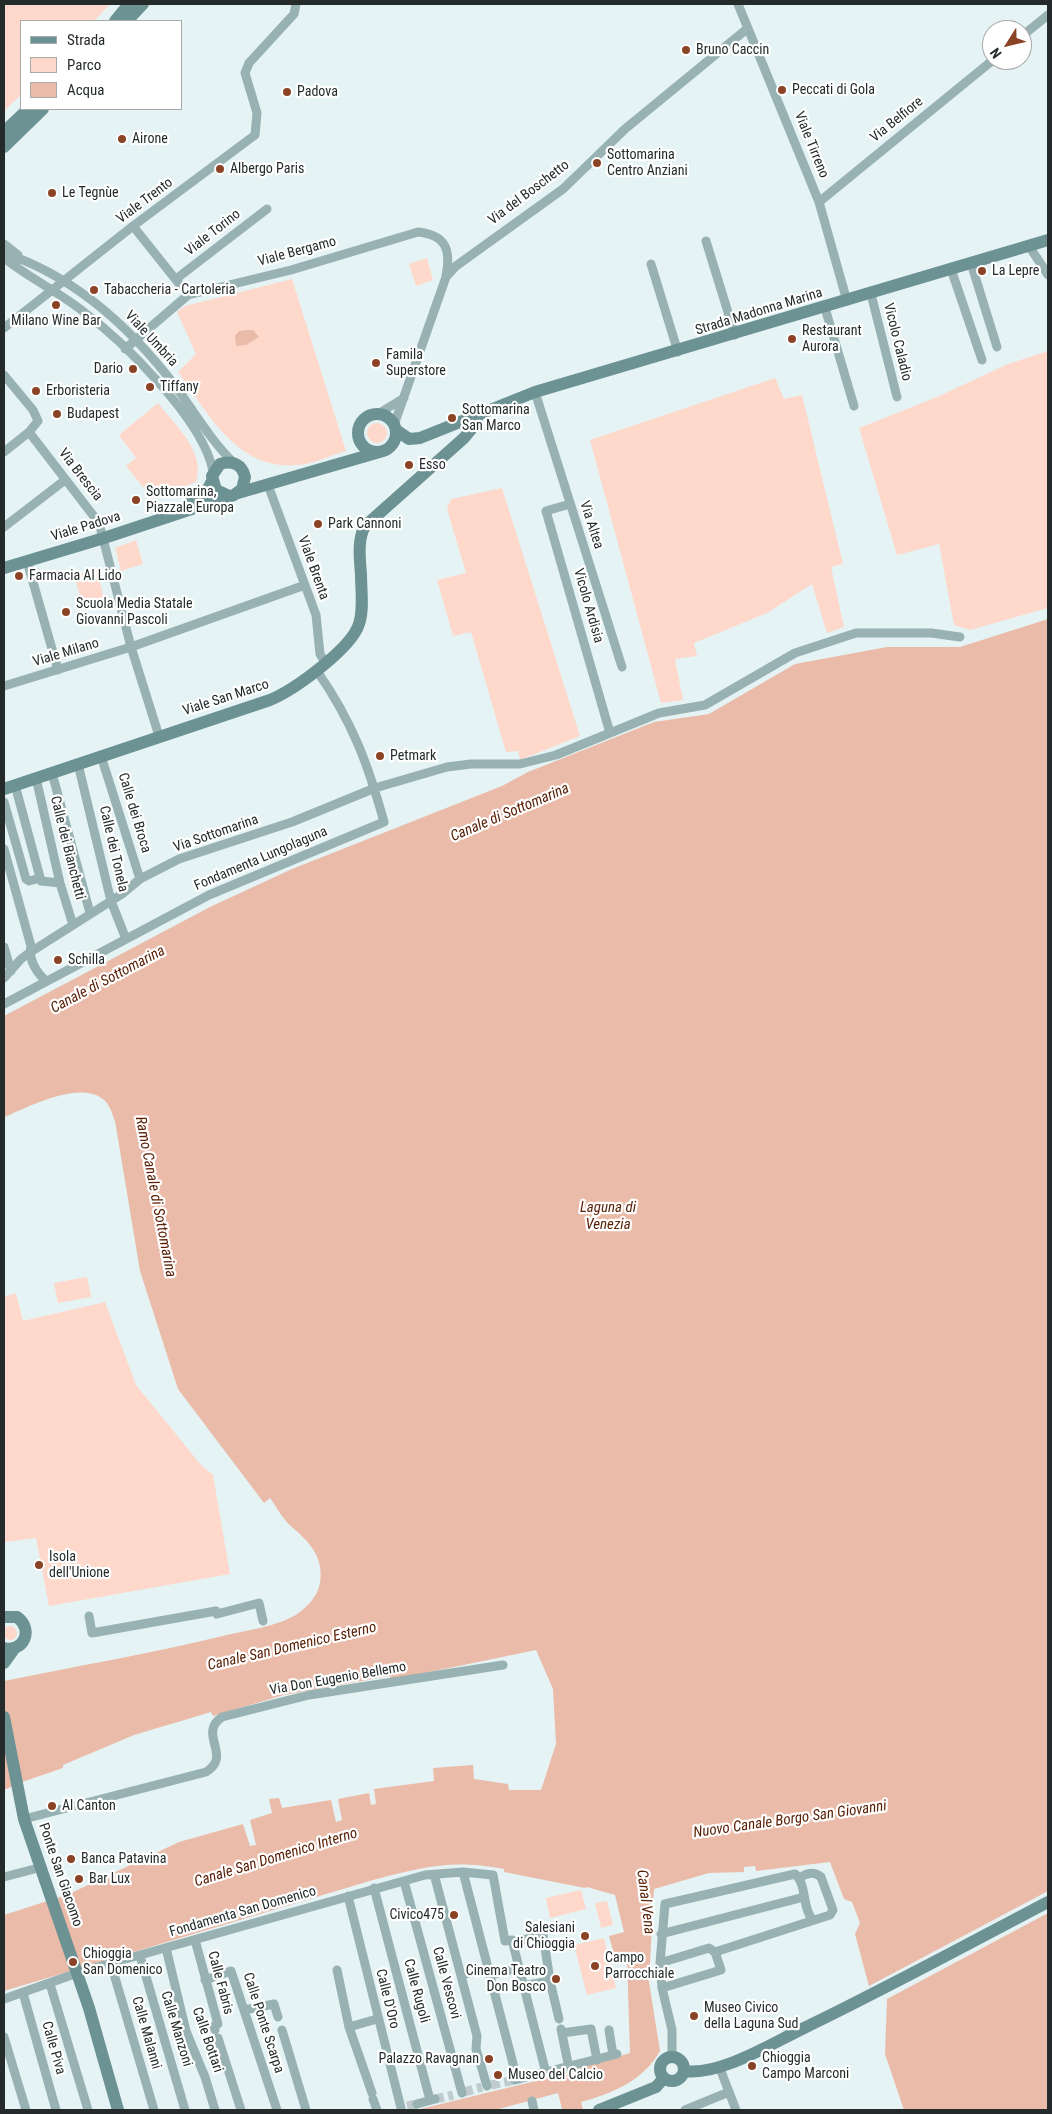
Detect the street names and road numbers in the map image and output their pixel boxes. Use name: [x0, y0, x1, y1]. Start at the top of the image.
street label: Via Belfiore: [867, 94, 927, 146]
street label: Viale Tirreno: [790, 109, 832, 181]
street label: Via del Boschetto: [485, 157, 573, 229]
street label: Viale Trento: [114, 174, 176, 228]
street label: Viale Torino: [182, 206, 244, 260]
street label: Viale Bergamo: [256, 233, 338, 271]
street label: Strada Madonna Marina: [693, 285, 825, 339]
street label: Vicolo Caladio: [879, 301, 915, 383]
street label: Viale Umbria: [121, 308, 181, 370]
street label: Via Brescia: [54, 445, 106, 505]
street label: Via Altea: [575, 499, 607, 551]
street label: Viale Padova: [49, 508, 123, 546]
street label: Viale Brenta: [294, 534, 332, 602]
street label: Vicolo Ardisia: [569, 567, 607, 645]
street label: Viale Milano: [31, 635, 101, 671]
street label: Viale San Marco: [181, 676, 271, 720]
street label: Calle dei Broca: [114, 771, 154, 855]
street label: Calle dei Bianchetti: [46, 794, 88, 902]
street label: Calle dei Tonela: [95, 804, 131, 894]
street label: Via Sottomarina: [171, 812, 261, 856]
street label: Fondamenta Lungolaguna: [192, 823, 330, 895]
street label: Via Don Eugenio Bellemo: [269, 1659, 407, 1699]
street label: Ponte San Giacomo: [34, 1821, 86, 1929]
street label: Fondamenta San Domenico: [168, 1883, 318, 1941]
street label: Calle Vescovi: [428, 1945, 464, 2021]
street label: Calle Fabris: [203, 1950, 237, 2016]
street label: Calle Rugoli: [399, 1957, 433, 2025]
street label: Calle D'Oro: [371, 1967, 403, 2031]
street label: Calle Ponte Scarpa: [239, 1971, 287, 2075]
street label: Calle Manzoni: [157, 1989, 195, 2069]
street label: Calle Malanni: [128, 1995, 164, 2071]
street label: Calle Bottari: [188, 2005, 226, 2075]
street label: Calle Piva: [37, 2020, 69, 2076]

